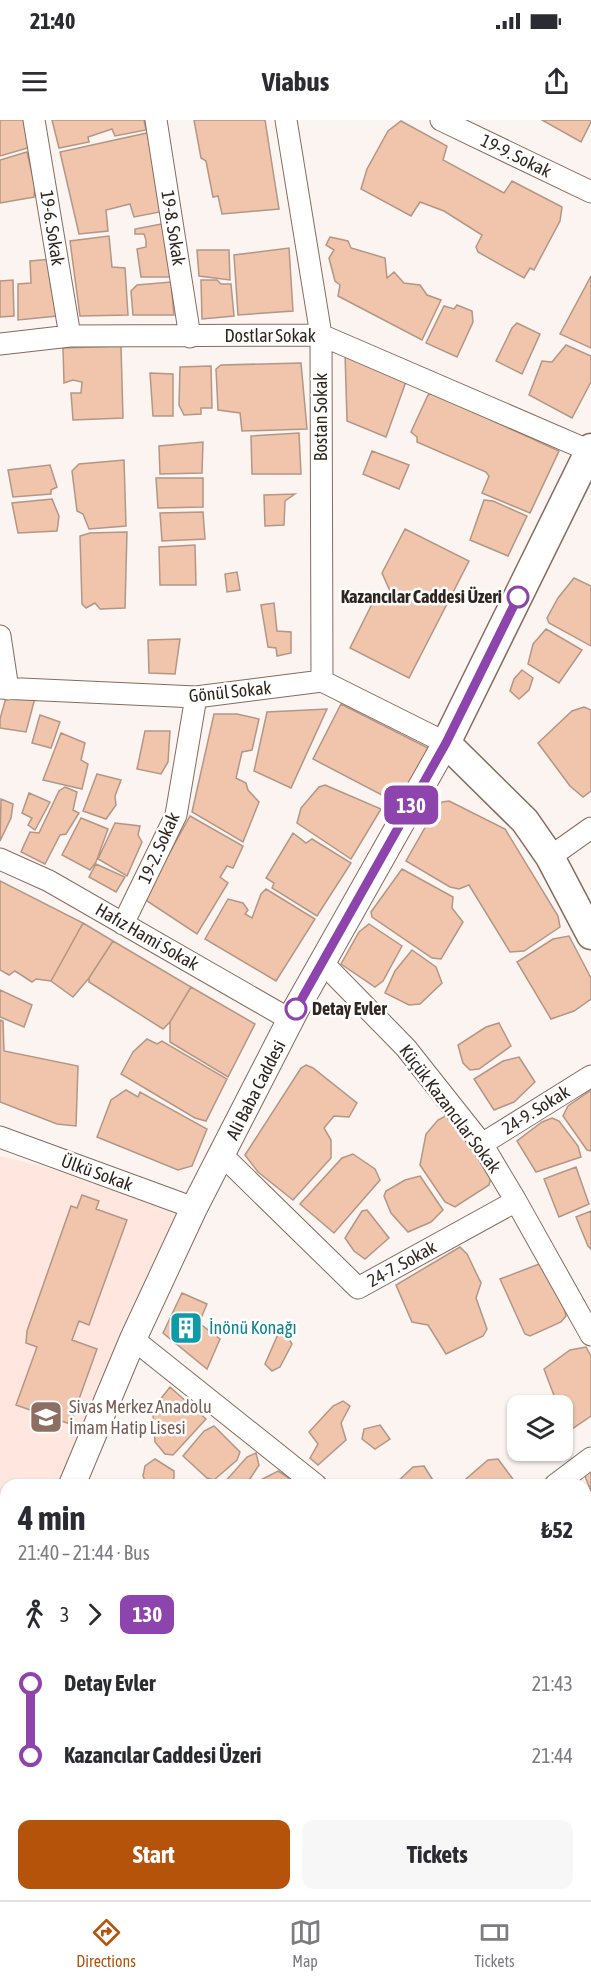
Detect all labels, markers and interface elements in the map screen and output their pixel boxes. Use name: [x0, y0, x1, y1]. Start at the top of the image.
text: 21:40: [30, 8, 75, 34]
icon: menu: [18, 65, 51, 98]
icon: share: [540, 65, 573, 98]
text: Viabus: [262, 66, 329, 97]
street label: 19-9. Sokak: [478, 130, 555, 182]
street label: 19-6. Sokak: [36, 189, 69, 267]
street label: 19-8. Sokak: [157, 189, 190, 267]
street label: Dostlar Sokak: [224, 325, 316, 346]
street label: Bostan Sokak: [310, 373, 331, 461]
place label: Kazancılar Caddesi Üzeri: [341, 586, 502, 607]
marker: Kazancılar Caddesi Üzeri: [507, 586, 529, 608]
street label: Gönül Sokak: [188, 677, 272, 706]
line badge: 130: [376, 786, 446, 824]
text: 130: [396, 793, 426, 817]
street label: 19-2. Sokak: [134, 809, 184, 887]
street label: Hafız Hami Sokak: [92, 899, 203, 975]
marker: Detay Evler: [285, 998, 307, 1020]
place label: Detay Evler: [312, 998, 388, 1019]
street label: Ali Baba Caddesi: [222, 1037, 290, 1143]
street label: Küçük Kazancılar Sokak: [395, 1040, 506, 1177]
street label: 24-9. Sokak: [498, 1081, 573, 1139]
street label: Ülkü Sokak: [58, 1150, 136, 1195]
street label: 24-7. Sokak: [364, 1236, 440, 1291]
building icon: İnönü Konağı: [168, 1310, 204, 1346]
place label: İnönü Konağı: [209, 1317, 297, 1338]
map controls: [507, 1395, 573, 1461]
button: layers: [507, 1395, 573, 1461]
place label: Sivas Merkez Anadolu İmam Hatip Lisesi: [69, 1396, 212, 1438]
school or university icon: Sivas Merkez Anadolu İmam Hatip Lisesi: [28, 1399, 64, 1435]
text: 4 min: [18, 1499, 85, 1537]
text: ₺52: [541, 1517, 573, 1543]
text: 21:40 – 21:44 · Bus: [18, 1541, 150, 1564]
icon: walk: [18, 1598, 51, 1631]
icon: forward: [78, 1598, 111, 1631]
text: 130: [132, 1602, 162, 1626]
text: 3: [60, 1603, 69, 1626]
text: Detay Evler: [64, 1670, 155, 1696]
text: 21:43: [532, 1672, 573, 1695]
text: Kazancılar Caddesi Üzeri: [64, 1742, 261, 1768]
text: 21:44: [532, 1744, 573, 1767]
button: Start: [18, 1820, 290, 1889]
button: Tickets: [302, 1820, 573, 1889]
tab: Directions: [76, 1916, 136, 1970]
tab: Map: [289, 1916, 322, 1970]
tab: Tickets: [474, 1916, 515, 1970]

